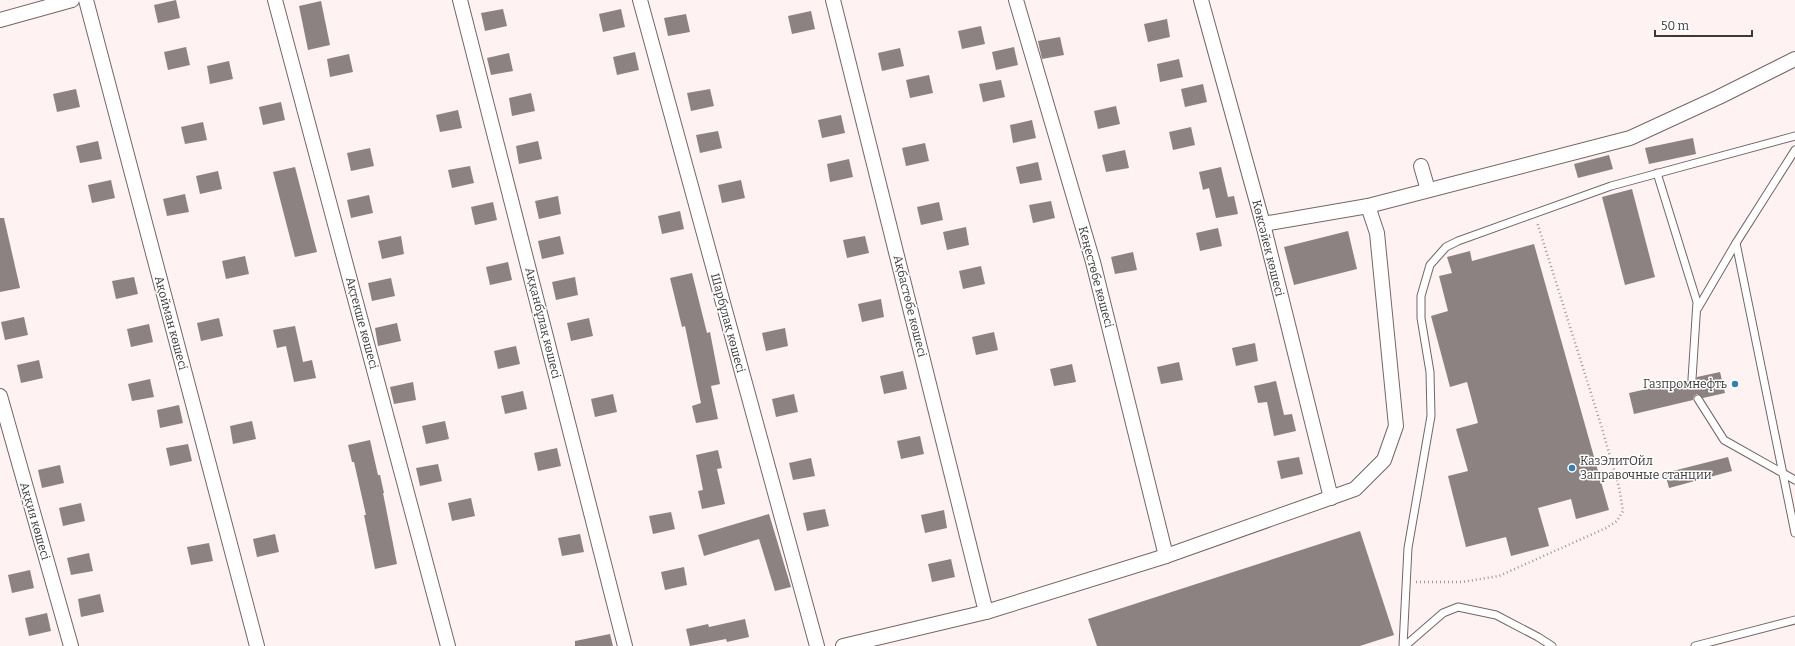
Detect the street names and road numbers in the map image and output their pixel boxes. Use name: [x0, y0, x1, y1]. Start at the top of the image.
street label: Көксәйек көшесі: [1249, 198, 1287, 298]
street label: Кеңестөбе көшесі: [1076, 225, 1116, 330]
street label: Ақбастөбе көшесі: [891, 253, 930, 359]
street label: Аққанбұлақ көшесі: [522, 266, 564, 380]
street label: Шарбұлақ көшесі: [708, 272, 748, 375]
street label: Ақойман көшесі: [152, 274, 190, 372]
street label: Ақтекше көшесі: [343, 275, 381, 371]
street label: Аққия көшесі: [17, 480, 53, 562]

